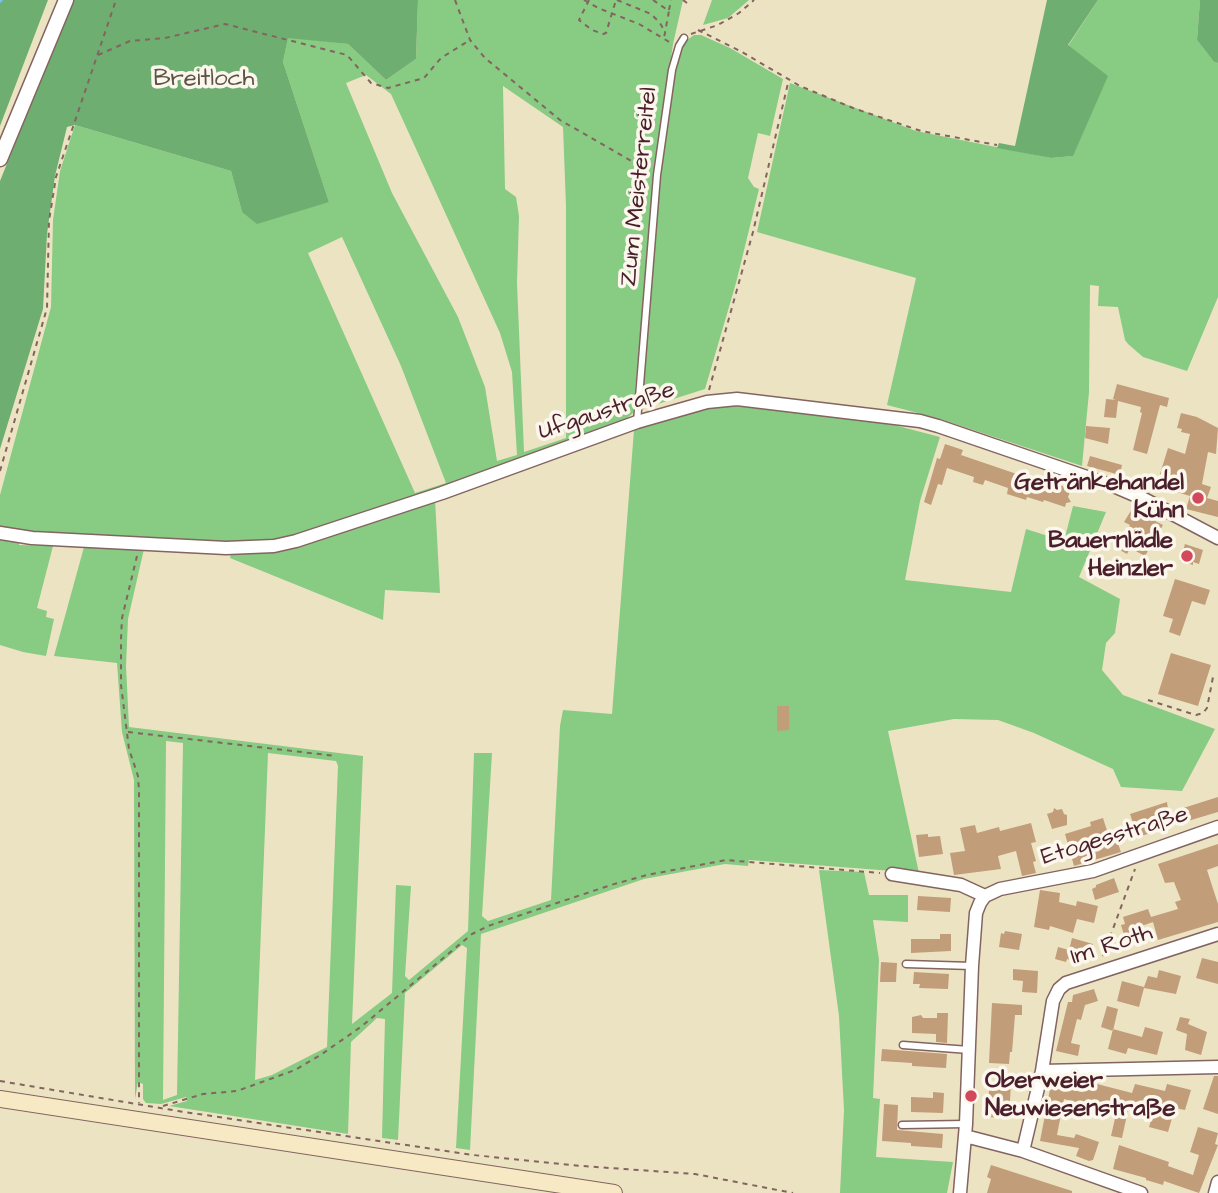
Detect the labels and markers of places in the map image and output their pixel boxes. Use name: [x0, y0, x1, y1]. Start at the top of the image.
place label: Getränkehandel Kühn: [1014, 470, 1184, 526]
marker: Getränkehandel Kühn: [1190, 490, 1206, 506]
place label: Bauernlädle Heinzler: [1048, 528, 1173, 584]
marker: Bauernlädle Heinzler: [1179, 548, 1195, 564]
place label: Oberweier Neuwiesenstraße: [985, 1068, 1176, 1124]
marker: Oberweier Neuwiesenstraße: [963, 1088, 979, 1104]

